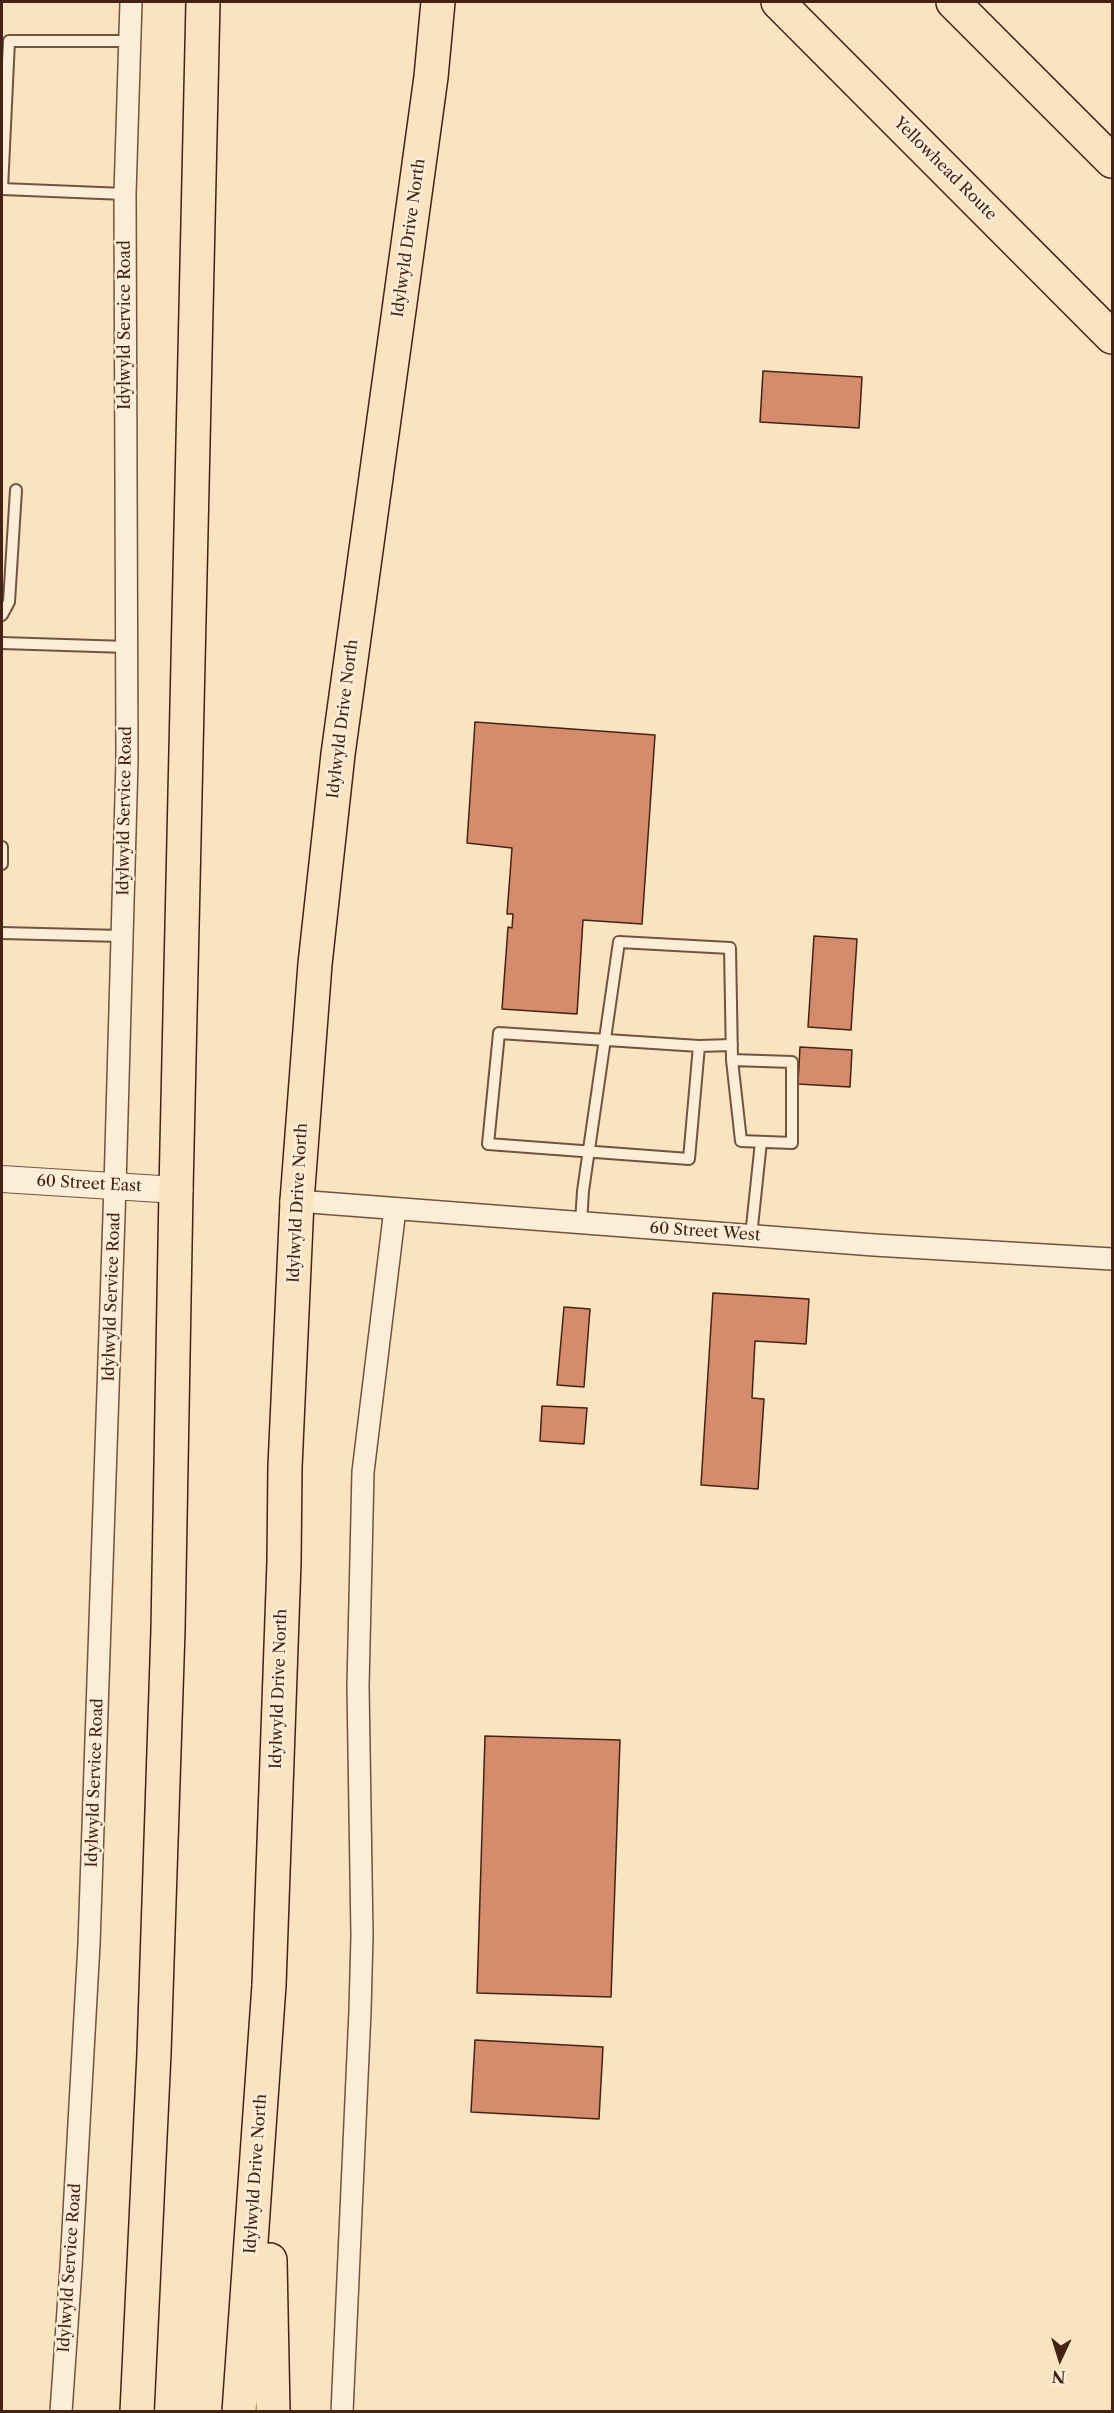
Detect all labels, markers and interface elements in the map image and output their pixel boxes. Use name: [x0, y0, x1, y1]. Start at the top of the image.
street label: Yellowhead Route: [889, 113, 1001, 225]
street label: Idylwyld Drive North: [388, 157, 430, 319]
street label: Idylwyld Service Road: [115, 240, 135, 410]
street label: Idylwyld Drive North: [324, 638, 362, 800]
street label: Idylwyld Service Road: [114, 726, 136, 896]
street label: Idylwyld Drive North: [284, 1122, 312, 1284]
street label: 60 Street East: [36, 1172, 142, 1196]
street label: Idylwyld Service Road: [99, 1212, 125, 1382]
street label: 60 Street West: [649, 1219, 761, 1245]
street label: Idylwyld Drive North: [267, 1609, 291, 1769]
street label: Idylwyld Service Road: [82, 1698, 108, 1868]
street label: Idylwyld Drive North: [241, 2093, 271, 2255]
street label: Idylwyld Service Road: [55, 2183, 85, 2353]
north arrow: [1030, 2329, 1090, 2389]
text: N: [1051, 2366, 1066, 2387]

